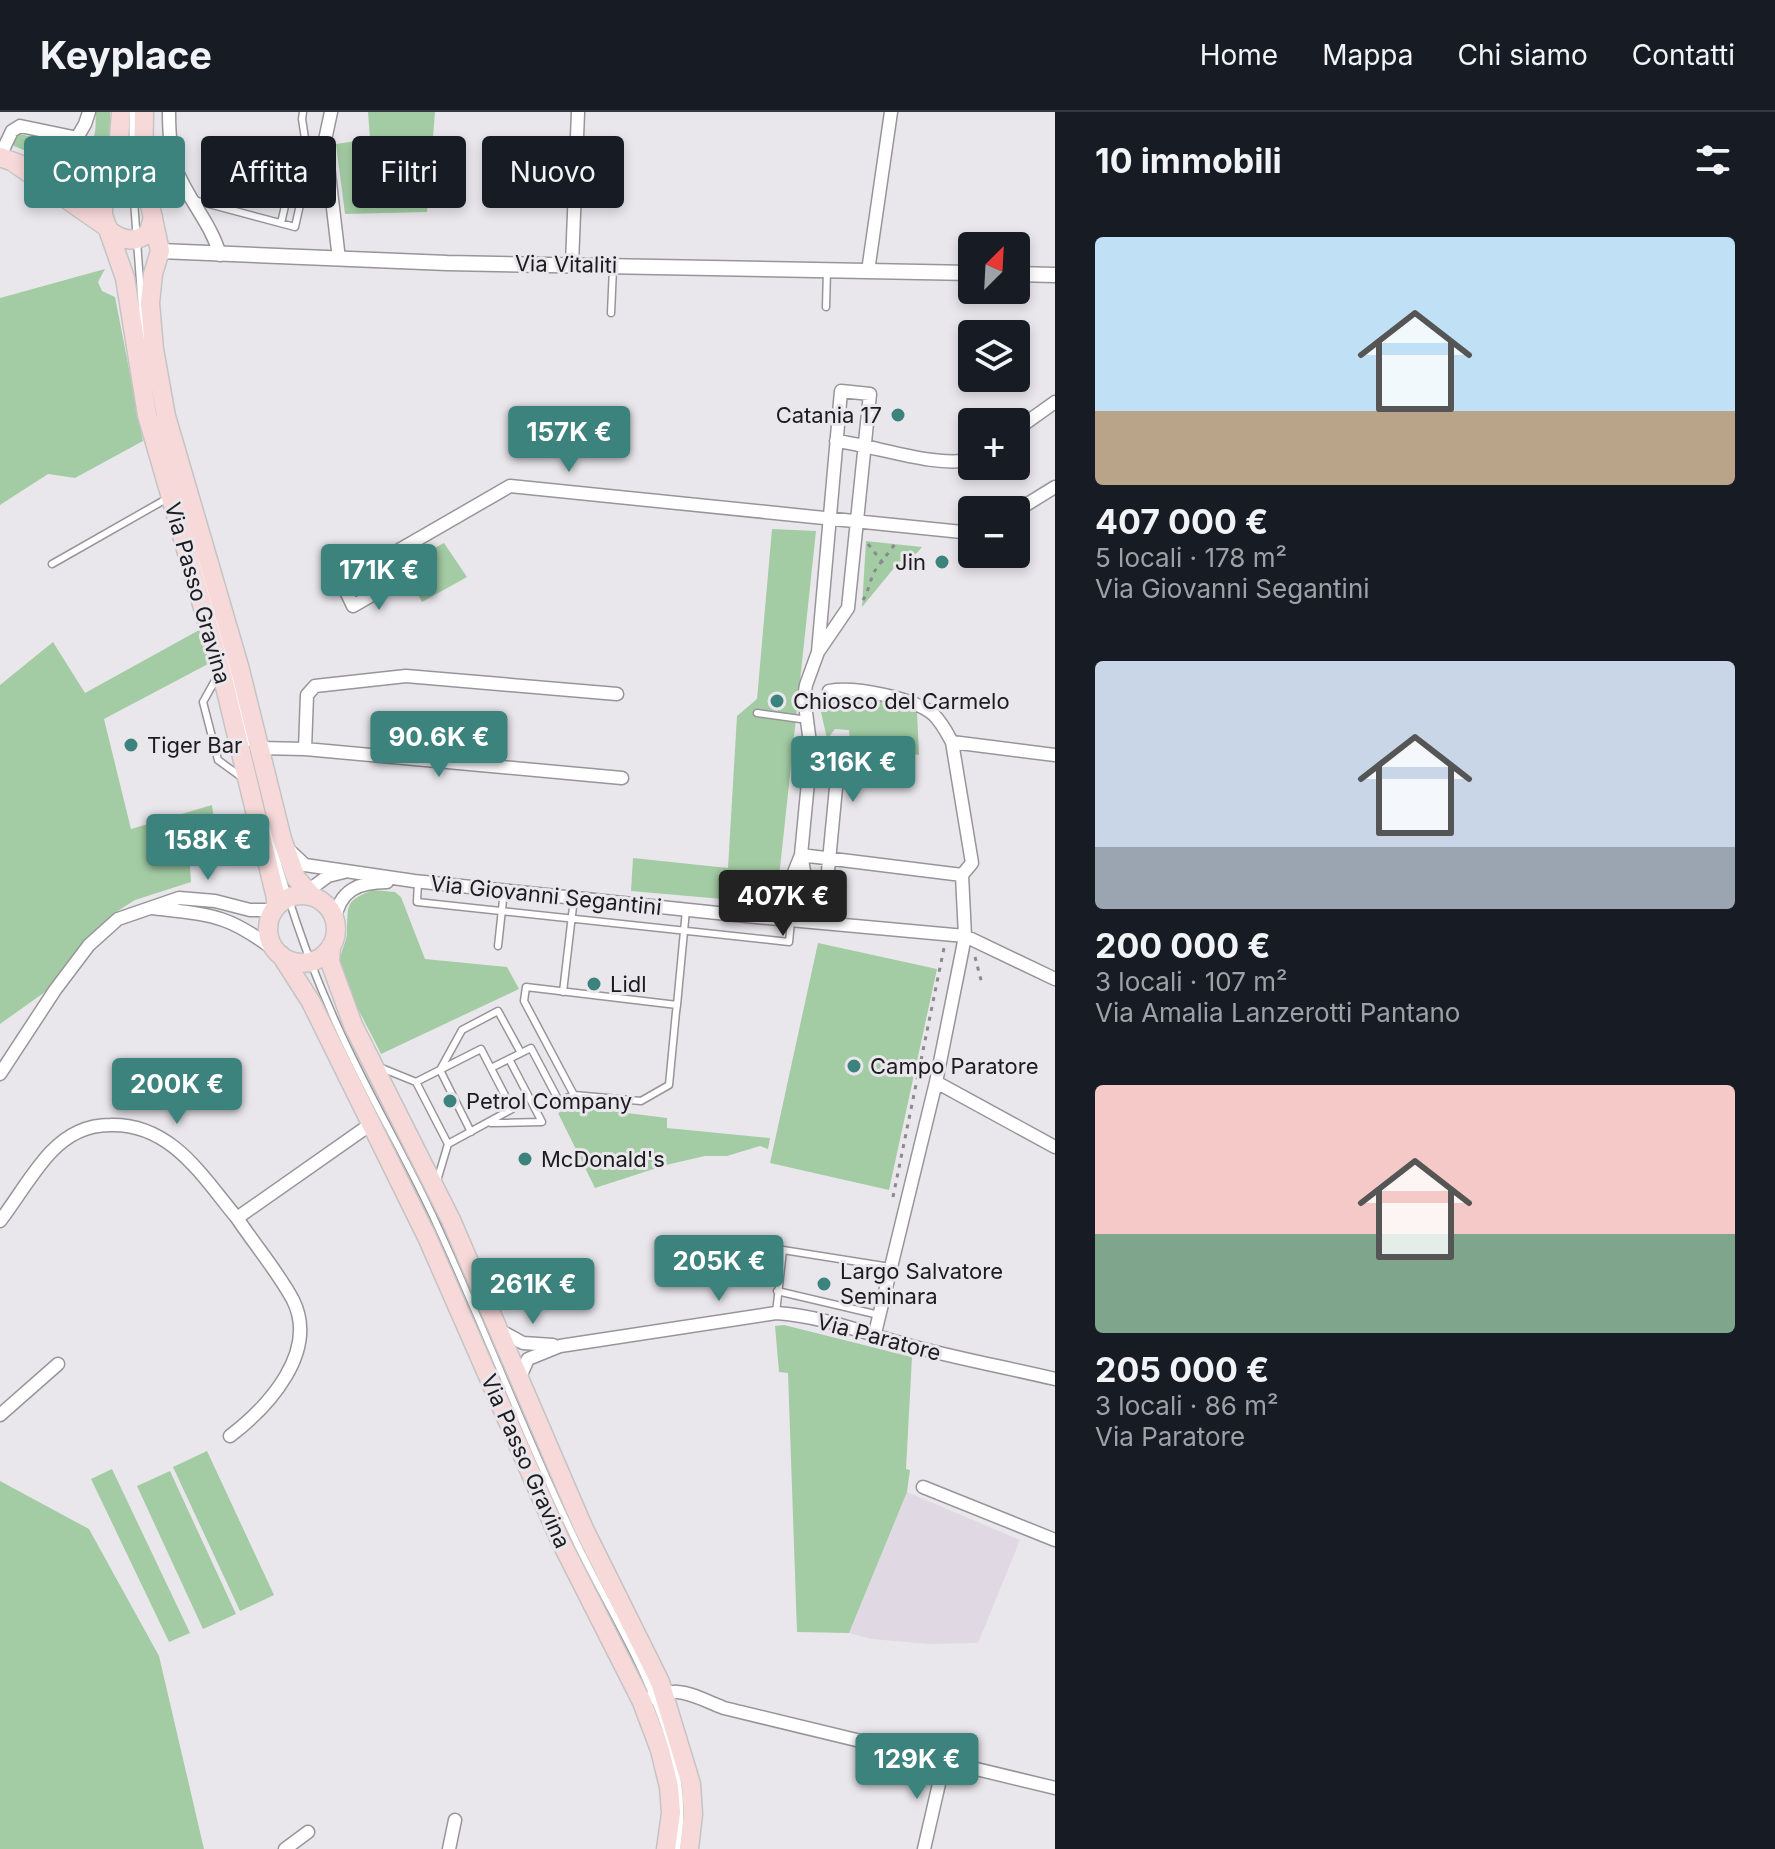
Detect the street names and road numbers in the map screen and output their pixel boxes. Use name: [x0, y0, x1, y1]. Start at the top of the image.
street label: Via Vitaliti: [515, 250, 617, 278]
street label: Via Passo Gravina: [160, 499, 236, 687]
street label: Via Giovanni Segantini: [429, 870, 663, 920]
street label: Via Paratore: [814, 1308, 944, 1366]
street label: Via Passo Gravina: [476, 1370, 576, 1552]

